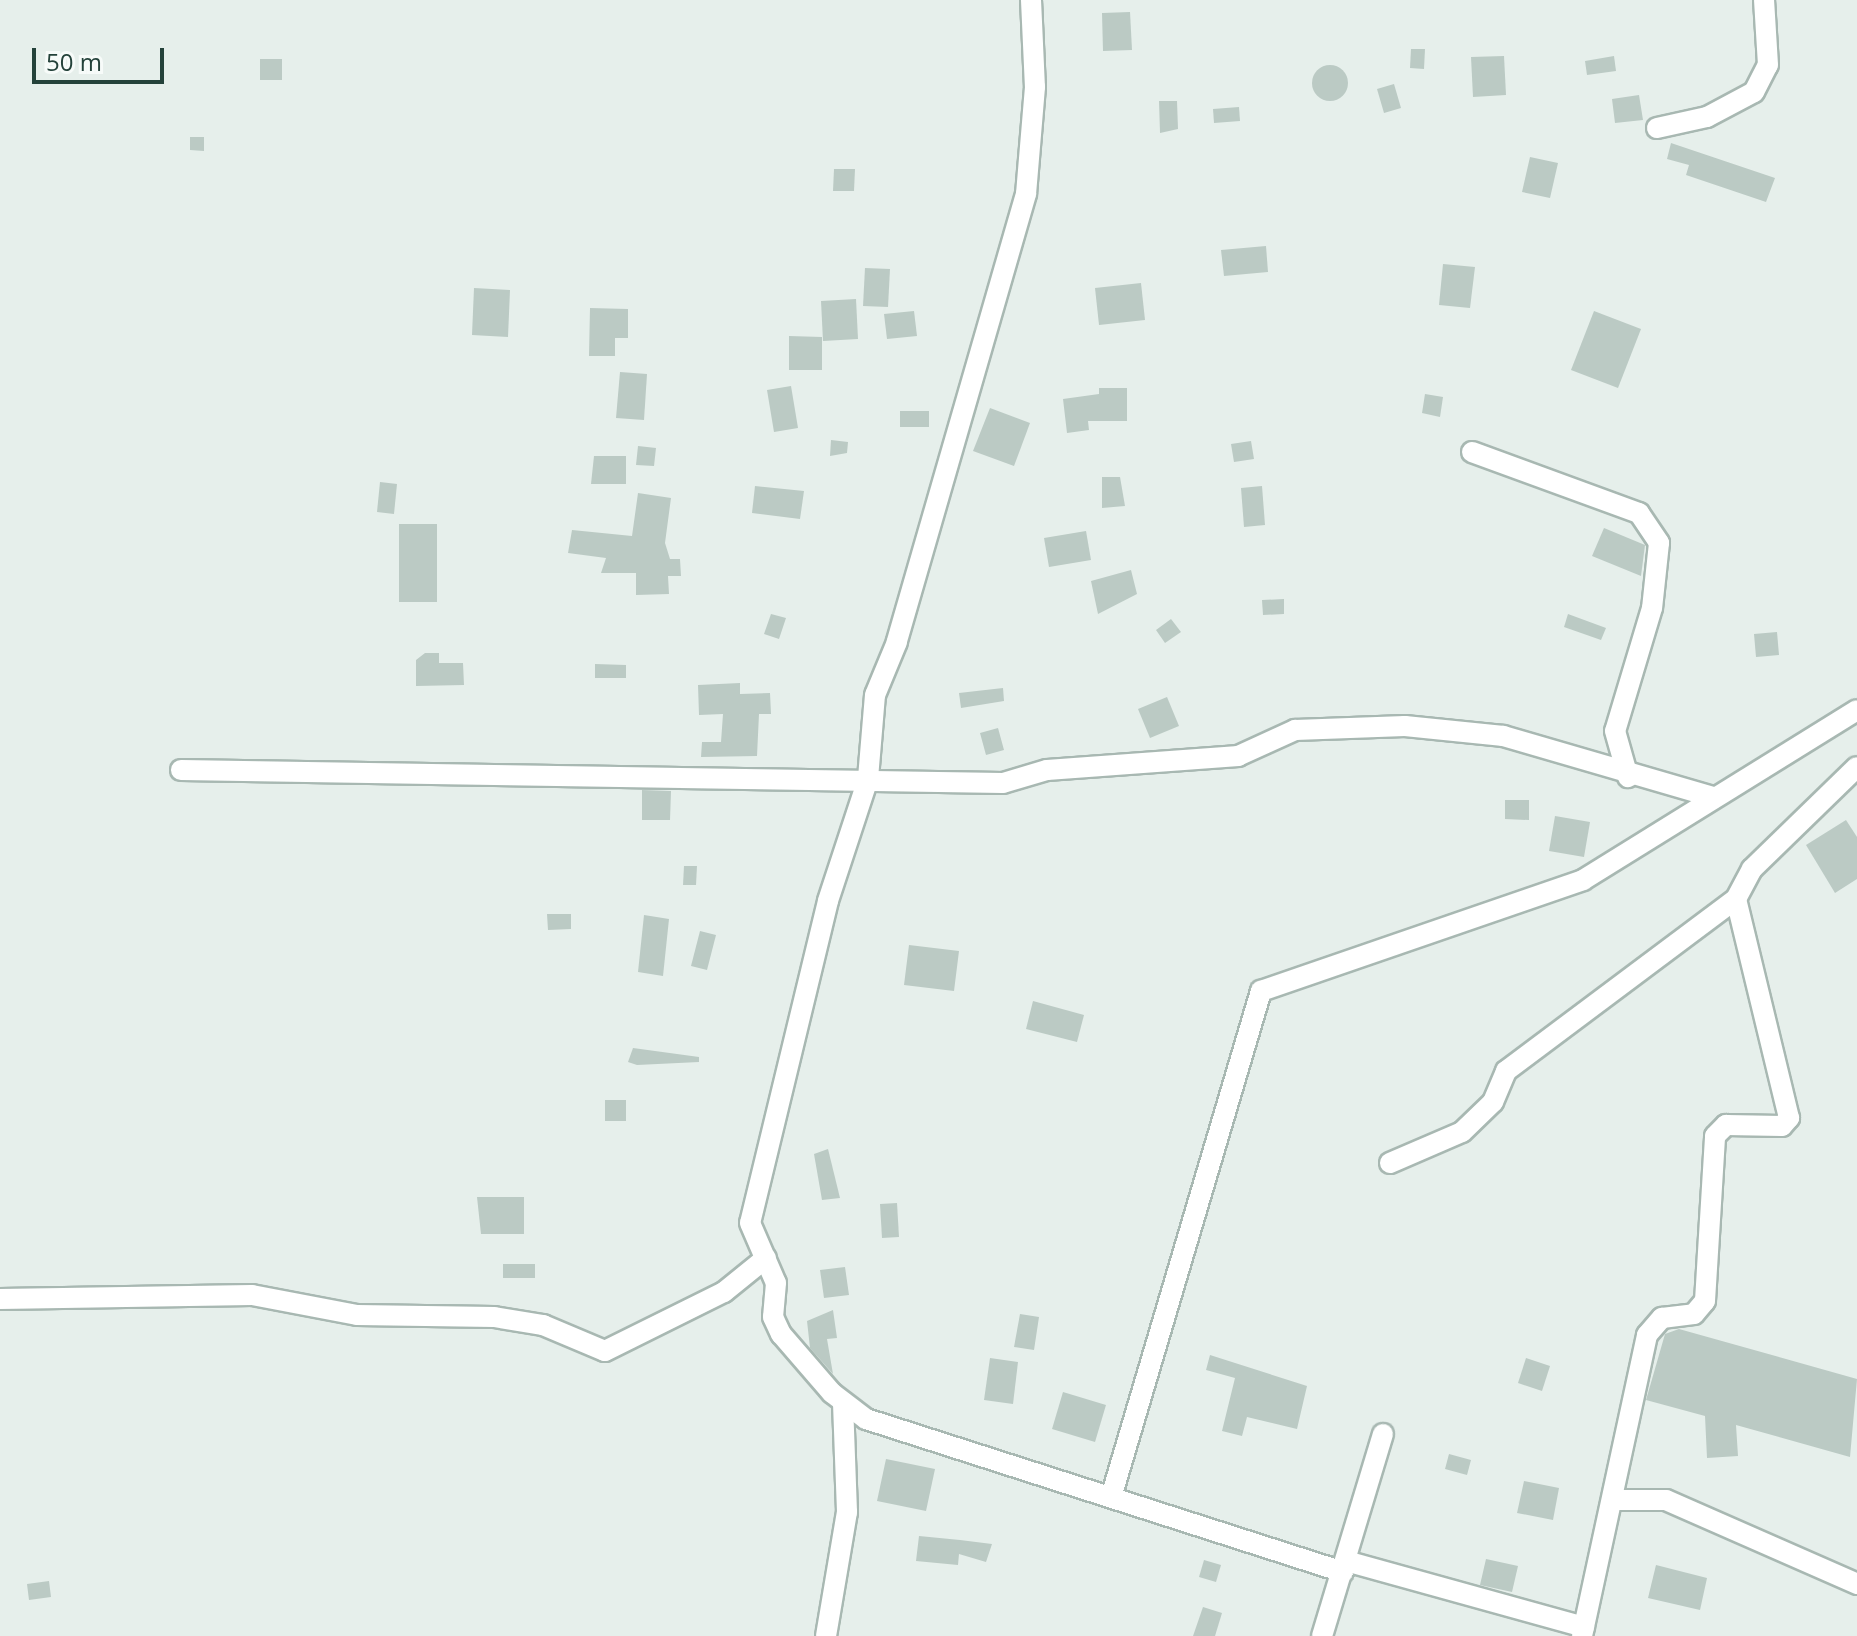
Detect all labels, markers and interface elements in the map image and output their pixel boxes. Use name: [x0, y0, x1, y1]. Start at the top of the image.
scale bar: [36, 32, 168, 82]
text: 50 m: [46, 45, 102, 78]

